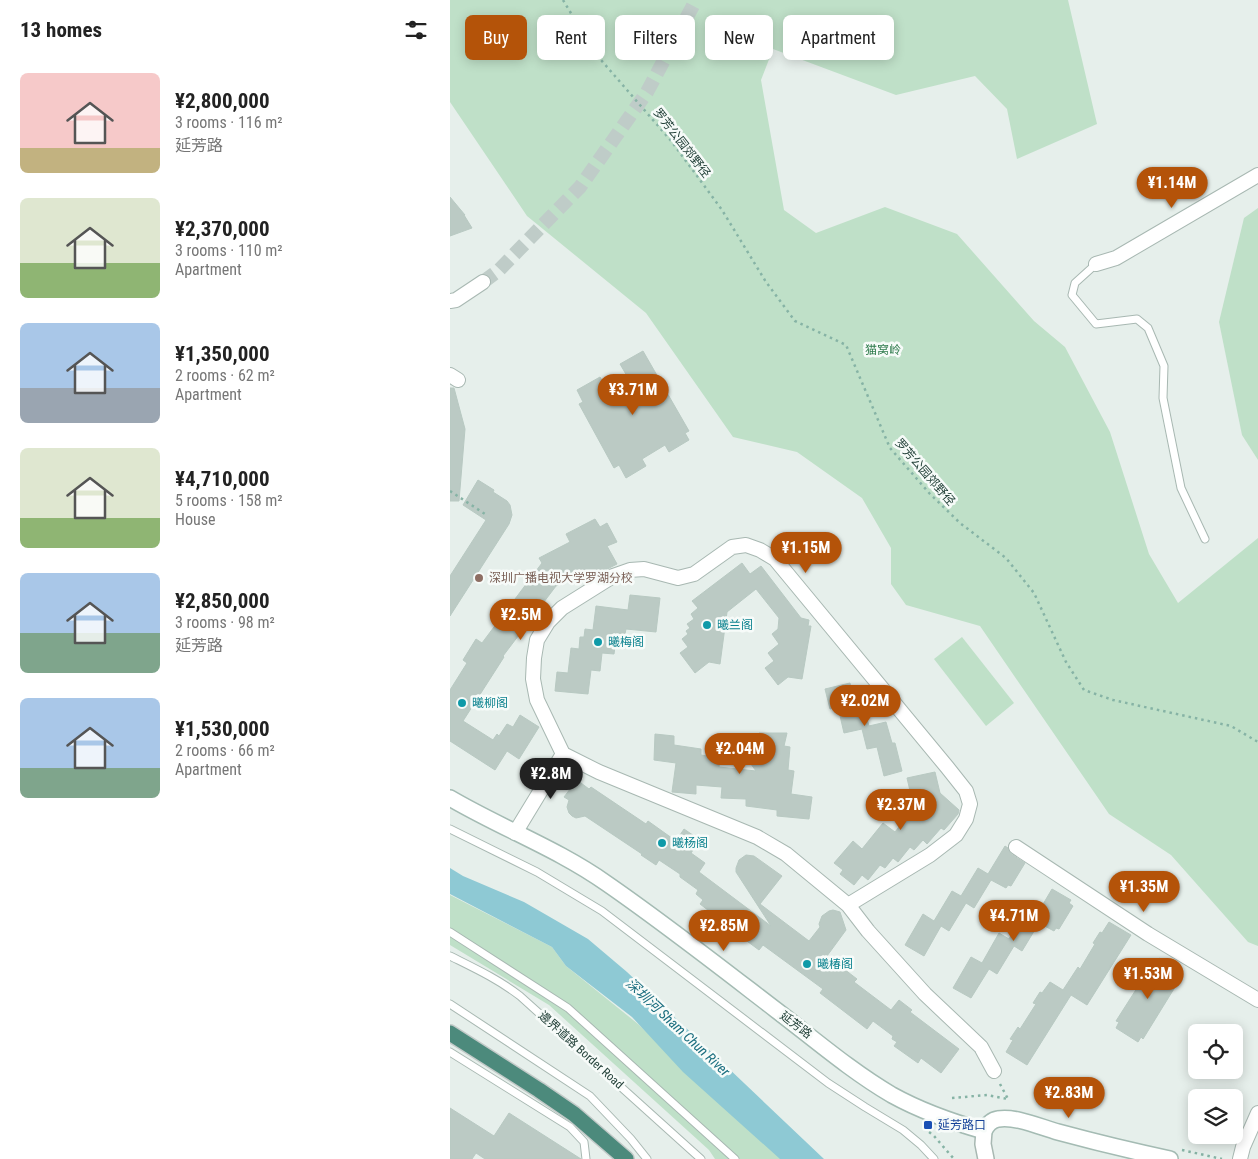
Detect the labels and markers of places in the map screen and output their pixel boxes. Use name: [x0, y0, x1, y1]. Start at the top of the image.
pin: ¥1.14M: [1131, 166, 1213, 209]
pin: ¥3.71M: [592, 374, 674, 416]
pin: ¥1.15M: [765, 532, 847, 574]
place label: 深圳广播电视大学罗湖分校: [489, 571, 633, 585]
marker: 深圳广播电视大学罗湖分校: [473, 572, 485, 584]
pin: ¥2.5M: [486, 598, 556, 641]
place label: 曦兰阁: [717, 618, 753, 632]
marker: 曦兰阁: [701, 619, 713, 631]
place label: 曦梅阁: [608, 635, 644, 649]
marker: 曦梅阁: [592, 636, 604, 648]
pin: ¥2.02M: [824, 684, 906, 727]
place label: 曦柳阁: [472, 696, 508, 710]
marker: 曦柳阁: [456, 697, 468, 709]
pin: ¥2.04M: [699, 732, 781, 775]
pin: ¥2.8M: [516, 758, 586, 800]
pin: ¥2.37M: [860, 788, 942, 831]
place label: 曦杨阁: [672, 836, 708, 850]
marker: 曦杨阁: [656, 837, 668, 849]
pin: ¥1.35M: [1103, 870, 1185, 913]
pin: ¥4.71M: [973, 900, 1055, 942]
pin: ¥2.85M: [683, 910, 765, 952]
place label: 曦椿阁: [817, 957, 853, 971]
marker: 曦椿阁: [801, 958, 813, 970]
pin: ¥1.53M: [1107, 958, 1189, 1000]
pin: ¥2.83M: [1028, 1076, 1110, 1119]
place label: 延芳路口: [938, 1118, 986, 1132]
marker: 延芳路口: [922, 1119, 934, 1131]

